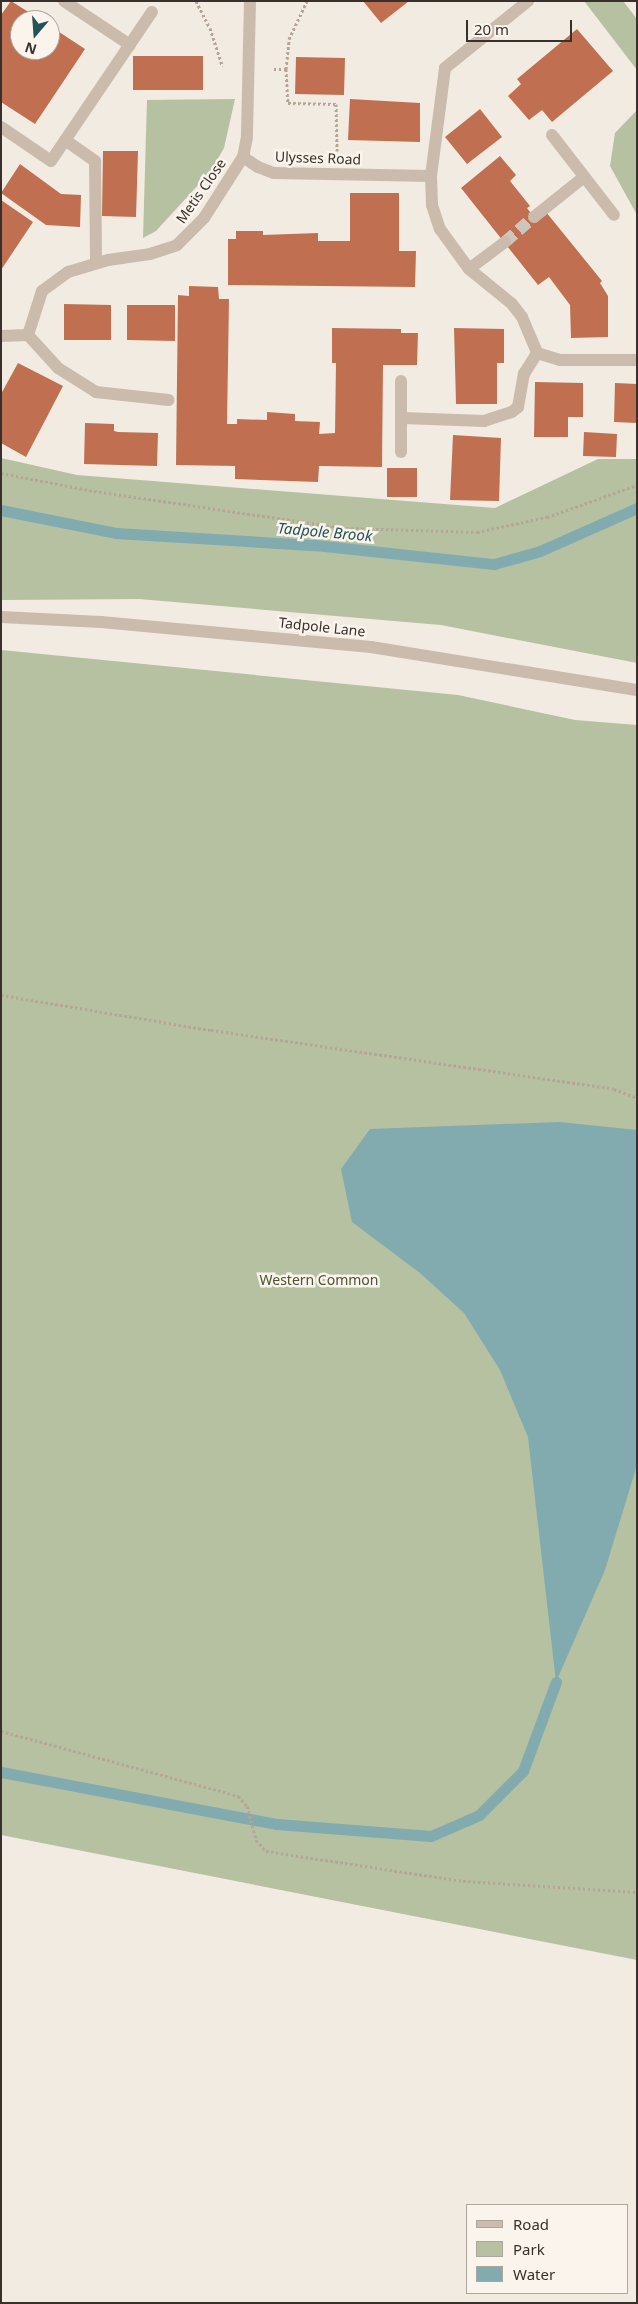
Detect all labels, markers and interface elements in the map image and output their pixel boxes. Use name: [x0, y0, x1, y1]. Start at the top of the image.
north arrow: [10, 10, 60, 60]
scale bar: [468, 10, 574, 42]
text: 20 m: [474, 19, 509, 39]
text: N: [22, 38, 39, 60]
street label: Ulysses Road: [275, 148, 361, 168]
street label: Metis Close: [173, 155, 229, 227]
water label: Tadpole Brook: [277, 519, 373, 545]
street label: Tadpole Lane: [278, 614, 366, 640]
park label: Western Common: [260, 1272, 378, 1288]
legend: [466, 2204, 628, 2294]
text: Road: [513, 2214, 549, 2234]
text: Park: [513, 2239, 545, 2259]
text: Water: [513, 2264, 555, 2284]

